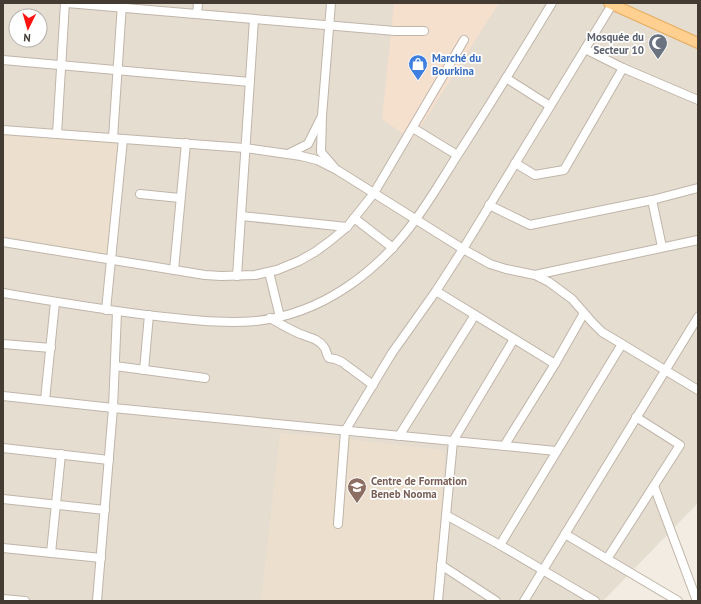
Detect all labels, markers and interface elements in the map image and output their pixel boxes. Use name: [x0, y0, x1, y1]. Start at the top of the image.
north arrow: [8, 8, 48, 48]
place label: Mosquée du Secteur 10: [587, 30, 644, 57]
text: N: [23, 31, 31, 45]
mosque icon: Mosquée du Secteur 10: [647, 32, 669, 60]
place label: Marché du Bourkina: [432, 51, 481, 78]
shop icon: Marché du Bourkina: [407, 53, 429, 81]
place label: Centre de Formation Beneb Nooma: [371, 474, 467, 501]
school or university icon: Centre de Formation Beneb Nooma: [346, 476, 368, 504]

